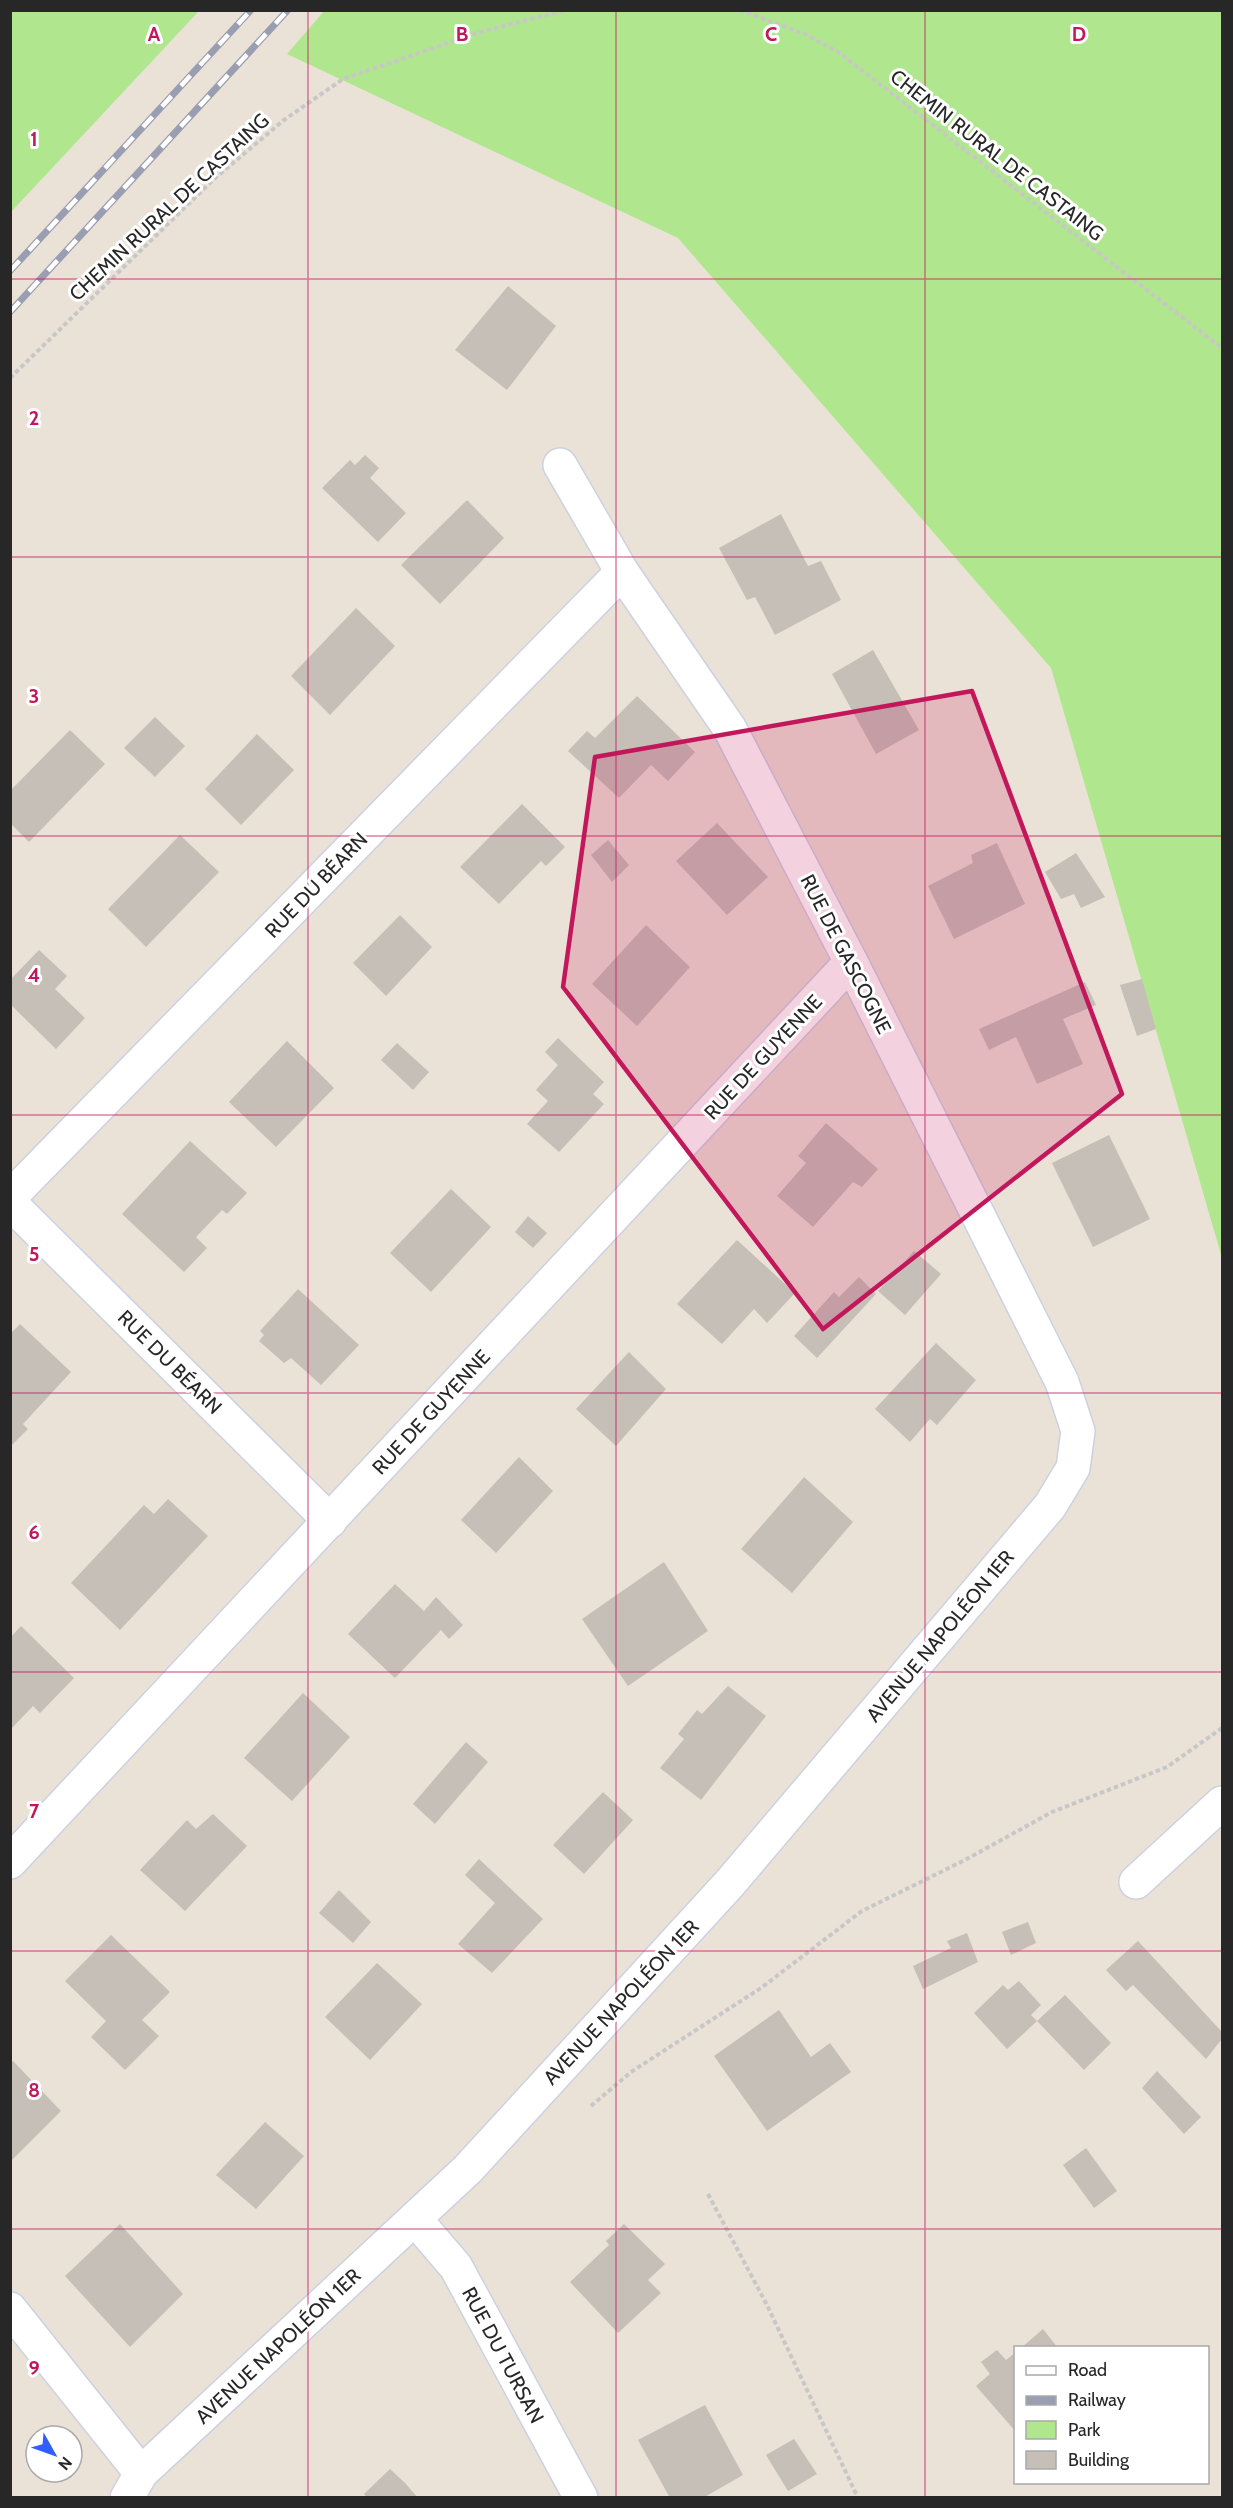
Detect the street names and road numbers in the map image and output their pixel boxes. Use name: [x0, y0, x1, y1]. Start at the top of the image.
street label: CHEMIN RURAL DE CASTAING: [886, 64, 1108, 246]
street label: CHEMIN RURAL DE CASTAING: [64, 108, 274, 306]
street label: RUE DU BÉARN: [260, 827, 372, 943]
street label: RUE DE GASCOGNE: [795, 870, 897, 1038]
street label: RUE DE GUYENNE: [699, 990, 827, 1124]
street label: RUE DU BÉARN: [113, 1305, 227, 1419]
street label: RUE DE GUYENNE: [367, 1345, 495, 1479]
street label: AVENUE NAPOLÉON 1ER: [861, 1545, 1019, 1727]
street label: AVENUE NAPOLÉON 1ER: [538, 1915, 704, 2089]
street label: AVENUE NAPOLÉON 1ER: [191, 2263, 365, 2429]
street label: RUE DU TURSAN: [457, 2283, 549, 2427]

